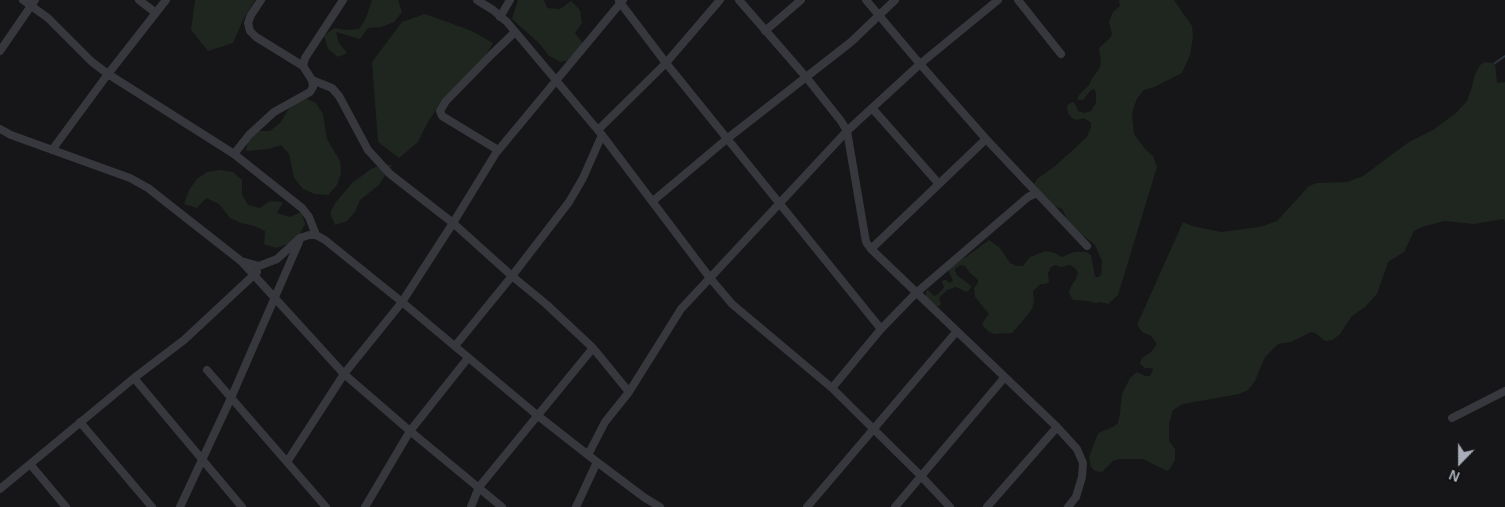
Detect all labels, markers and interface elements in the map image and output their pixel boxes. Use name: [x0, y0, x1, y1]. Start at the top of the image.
north arrow: [1435, 437, 1485, 487]
text: N: [1447, 467, 1462, 485]

